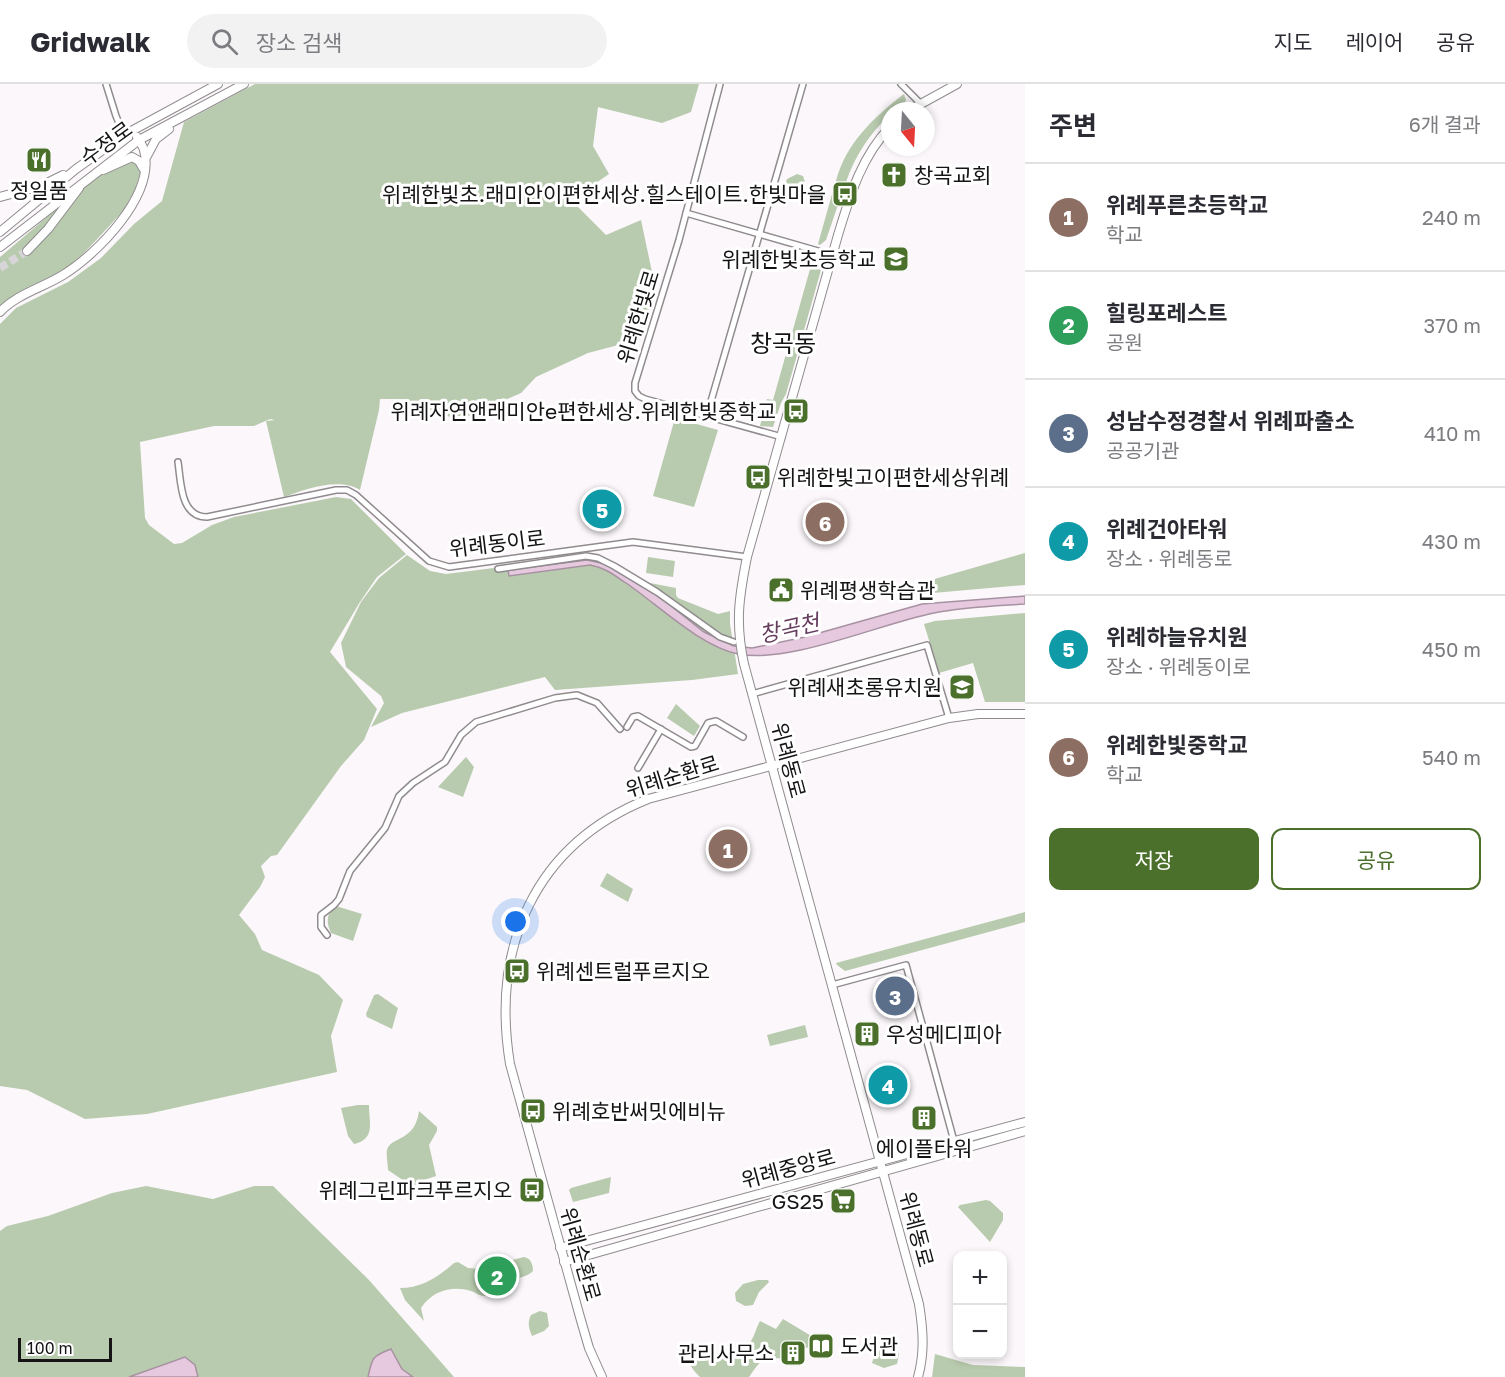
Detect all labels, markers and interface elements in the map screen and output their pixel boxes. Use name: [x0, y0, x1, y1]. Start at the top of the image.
search box: [187, 14, 607, 68]
text: Gridwalk: [30, 25, 151, 58]
icon: search: [208, 25, 241, 58]
text: 장소 검색: [256, 29, 342, 56]
text: 지도: [1274, 29, 1312, 55]
text: 레이어: [1345, 29, 1403, 55]
text: 공유: [1436, 29, 1475, 55]
north arrow: [881, 102, 935, 156]
text: 주변: [1049, 110, 1097, 141]
text: 6개 결과: [1409, 112, 1481, 136]
street label: 수정로: [75, 115, 137, 171]
restaurant icon: 정일품: [24, 145, 54, 175]
church icon: 창곡교회: [879, 160, 909, 190]
place label: 창곡교회: [914, 162, 991, 188]
place label: 정일품: [10, 177, 68, 203]
bus stop icon: 위례한빛초.래미안이편한세상.힐스테이트.한빛마을: [830, 179, 860, 209]
place label: 위례한빛초.래미안이편한세상.힐스테이트.한빛마을: [382, 181, 826, 207]
text: 위례푸른초등학교: [1106, 191, 1268, 218]
text: 1: [1063, 205, 1074, 229]
text: 240 m: [1422, 205, 1481, 229]
text: 학교: [1106, 222, 1143, 246]
school or university icon: 위례한빛초등학교: [881, 244, 911, 274]
place label: 위례한빛초등학교: [721, 246, 876, 272]
street label: 위례한빛로: [611, 267, 665, 367]
text: 힐링포레스트: [1106, 299, 1227, 326]
text: 2: [1062, 313, 1075, 337]
text: 370 m: [1424, 313, 1481, 337]
district label: 창곡동: [750, 328, 816, 357]
text: 공원: [1106, 330, 1143, 354]
bus stop icon: 위례자연앤래미안e편한세상.위례한빛중학교: [781, 396, 811, 426]
place label: 위례자연앤래미안e편한세상.위례한빛중학교: [390, 398, 776, 424]
text: 성남수정경찰서 위례파출소: [1106, 407, 1354, 434]
text: 3: [1062, 421, 1075, 445]
text: 410 m: [1424, 421, 1481, 445]
text: 공공기관: [1106, 438, 1180, 462]
bus stop icon: 위례한빛고이편한세상위례: [743, 462, 773, 492]
place label: 위례한빛고이편한세상위례: [777, 464, 1009, 490]
pin: 5: [582, 486, 622, 532]
pin: 6: [806, 500, 844, 544]
text: 위례건아타워: [1106, 515, 1227, 542]
street label: 위례동이로: [447, 524, 547, 562]
text: 4: [1062, 529, 1075, 553]
text: 430 m: [1422, 529, 1481, 553]
text: 장소 · 위례동로: [1106, 546, 1232, 570]
public building icon: 위례평생학습관: [766, 575, 796, 605]
place label: 위례평생학습관: [800, 577, 935, 603]
water label: 창곡천: [756, 607, 824, 648]
text: 위례하늘유치원: [1106, 623, 1248, 650]
text: 5: [1062, 637, 1075, 661]
text: 450 m: [1422, 637, 1481, 661]
text: 장소 · 위례동이로: [1106, 654, 1251, 678]
school or university icon: 위례새초롱유치원: [947, 672, 977, 702]
place label: 위례새초롱유치원: [787, 674, 942, 700]
street label: 위례동로: [766, 719, 812, 801]
text: 위례한빛중학교: [1106, 731, 1248, 758]
text: 6: [1062, 745, 1075, 769]
text: 540 m: [1422, 745, 1481, 769]
street label: 위례순환로: [622, 749, 722, 803]
text: 학교: [1106, 762, 1143, 786]
pin: 1: [708, 826, 748, 872]
button: 저장: [1049, 828, 1259, 890]
button: 공유: [1271, 828, 1481, 890]
your location: [501, 907, 530, 936]
bus stop icon: 위례센트럴푸르지오: [502, 956, 532, 986]
place label: 위례센트럴푸르지오: [536, 958, 710, 984]
pin: 3: [876, 974, 914, 1018]
building icon: 우성메디피아: [852, 1019, 882, 1049]
place label: 우성메디피아: [886, 1021, 1002, 1047]
pin: 4: [868, 1062, 908, 1108]
bus stop icon: 위례호반써밋에비뉴: [518, 1096, 548, 1126]
place label: 위례호반써밋에비뉴: [552, 1098, 726, 1124]
building icon: 에이플타워: [909, 1103, 939, 1133]
place label: 에이플타워: [876, 1135, 972, 1161]
street label: 위례중앙로: [738, 1143, 838, 1193]
bus stop icon: 위례그린파크푸르지오: [517, 1175, 547, 1205]
place label: 위례그린파크푸르지오: [319, 1177, 512, 1203]
supermarket icon: GS25: [828, 1186, 858, 1216]
place label: GS25: [771, 1188, 824, 1214]
street label: 위례동로: [894, 1188, 940, 1270]
street label: 위례순환로: [555, 1204, 607, 1304]
map controls: [953, 1251, 1007, 1359]
button: +: [953, 1251, 1007, 1305]
pin: 2: [478, 1254, 516, 1298]
button: −: [953, 1305, 1007, 1359]
library icon: 도서관: [806, 1331, 836, 1361]
place label: 도서관: [840, 1333, 898, 1359]
scale bar: [18, 1335, 112, 1362]
text: 100 m: [27, 1338, 73, 1358]
building icon: 관리사무소: [778, 1338, 808, 1368]
place label: 관리사무소: [677, 1340, 774, 1366]

